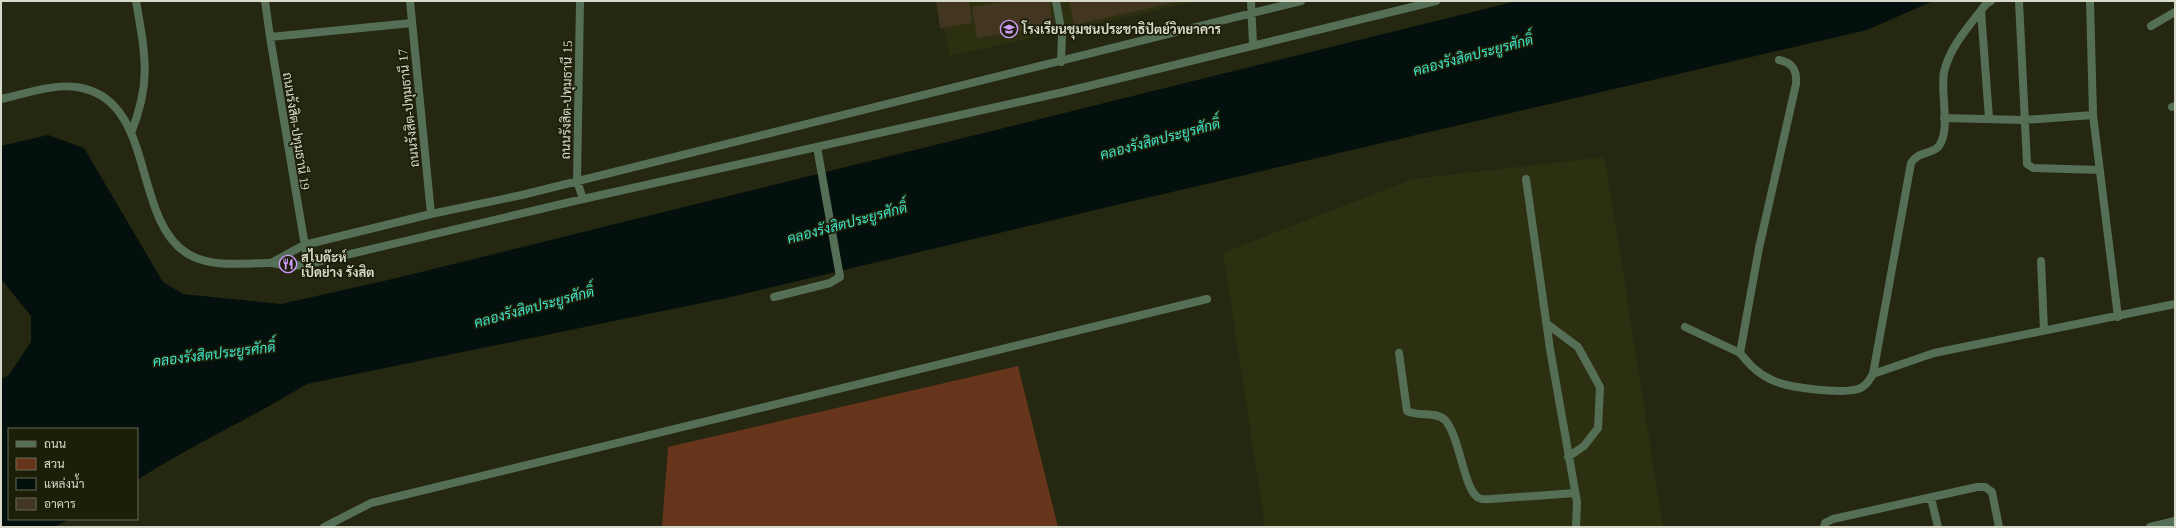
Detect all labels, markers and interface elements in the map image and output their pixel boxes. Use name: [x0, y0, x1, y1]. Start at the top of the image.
school or university icon: โรงเรียนชุมชนประชาธิปัตย์วิทยาคาร: [999, 19, 1019, 39]
place label: โรงเรียนชุมชนประชาธิปัตย์วิทยาคาร: [1021, 20, 1222, 40]
water label: คลองรังสิตประยูรศักดิ์: [1410, 26, 1538, 81]
street label: ถนนรังสิต-ปทุมธานี 15: [556, 40, 577, 160]
street label: ถนนรังสิต-ปทุมธานี 17: [393, 47, 424, 168]
street label: ถนนรังสิต-ปทุมธานี 19: [278, 71, 315, 191]
water label: คลองรังสิตประยูรศักดิ์: [1097, 110, 1225, 165]
water label: คลองรังสิตประยูรศักดิ์: [784, 194, 912, 249]
place label: สุไบด๊ะห์ เป็ดย่าง รังสิต: [301, 248, 374, 280]
restaurant icon: สุไบด๊ะห์ เป็ดย่าง รังสิต: [278, 254, 298, 274]
water label: คลองรังสิตประยูรศักดิ์: [471, 278, 599, 333]
water label: คลองรังสิตประยูรศักดิ์: [151, 334, 279, 371]
legend: [8, 428, 138, 520]
text: ถนน: [44, 437, 67, 451]
text: สวน: [44, 457, 65, 471]
text: แหล่งน้ำ: [44, 473, 84, 491]
text: อาคาร: [44, 497, 76, 511]

